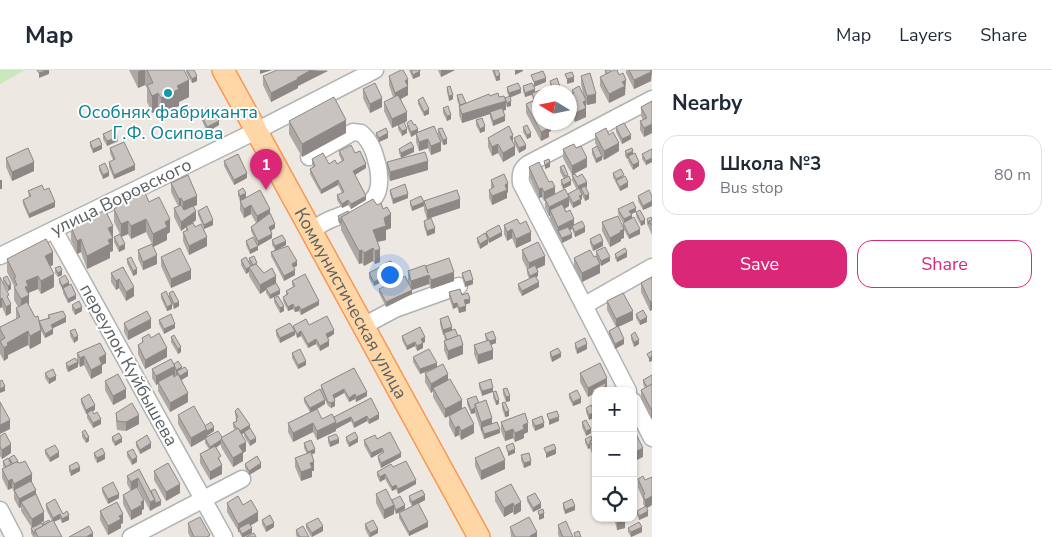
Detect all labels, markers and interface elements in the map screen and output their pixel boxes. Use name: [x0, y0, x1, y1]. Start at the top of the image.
text: Map: [25, 19, 73, 51]
text: Map: [836, 23, 871, 47]
text: Layers: [899, 23, 952, 47]
text: Share: [980, 23, 1027, 47]
north arrow: [532, 85, 577, 130]
marker: Особняк фабриканта Г.Ф. Осипова: [162, 87, 174, 99]
text: Nearby: [672, 89, 742, 117]
place label: Особняк фабриканта Г.Ф. Осипова: [78, 100, 258, 145]
pin: 1: [250, 149, 282, 190]
text: Школа №3: [720, 151, 821, 177]
street label: улица Воровского: [46, 152, 196, 242]
text: 1: [684, 164, 694, 186]
text: 80 m: [994, 164, 1031, 186]
text: Bus stop: [720, 177, 783, 199]
street label: Коммунистическая улица: [289, 203, 413, 403]
button: Save: [672, 240, 847, 288]
button: Share: [857, 240, 1032, 288]
your location: [377, 262, 403, 288]
street label: переулок Куйбышева: [74, 280, 184, 450]
map controls: [592, 387, 637, 522]
button: +: [592, 387, 637, 432]
button: −: [592, 432, 637, 477]
button: locate: [592, 477, 637, 522]

